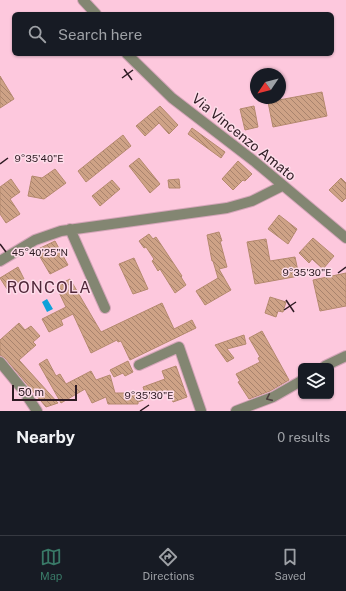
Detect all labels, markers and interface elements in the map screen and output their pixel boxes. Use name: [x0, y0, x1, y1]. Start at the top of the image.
search box: [12, 12, 334, 56]
icon: search: [26, 23, 48, 45]
text: Search here: [58, 26, 142, 43]
north arrow: [250, 68, 286, 104]
street label: Via Vincenzo Amato: [189, 90, 299, 184]
text: 9°35'40"E: [15, 152, 63, 164]
text: 45°40'25"N: [12, 246, 68, 258]
text: 9°35'30"E: [283, 266, 331, 278]
district label: RONCOLA: [6, 278, 92, 297]
map controls: [298, 363, 334, 399]
button: layers: [298, 363, 334, 399]
scale bar: [12, 383, 77, 402]
text: 50 m: [18, 386, 44, 398]
text: 9°35'30"E: [125, 389, 173, 401]
one-way arrow: [266, 393, 274, 401]
text: Nearby: [16, 427, 75, 447]
text: 0 results: [277, 430, 330, 445]
tab: Map: [40, 546, 62, 582]
tab: Directions: [143, 546, 194, 582]
tab: Saved: [274, 546, 306, 582]

